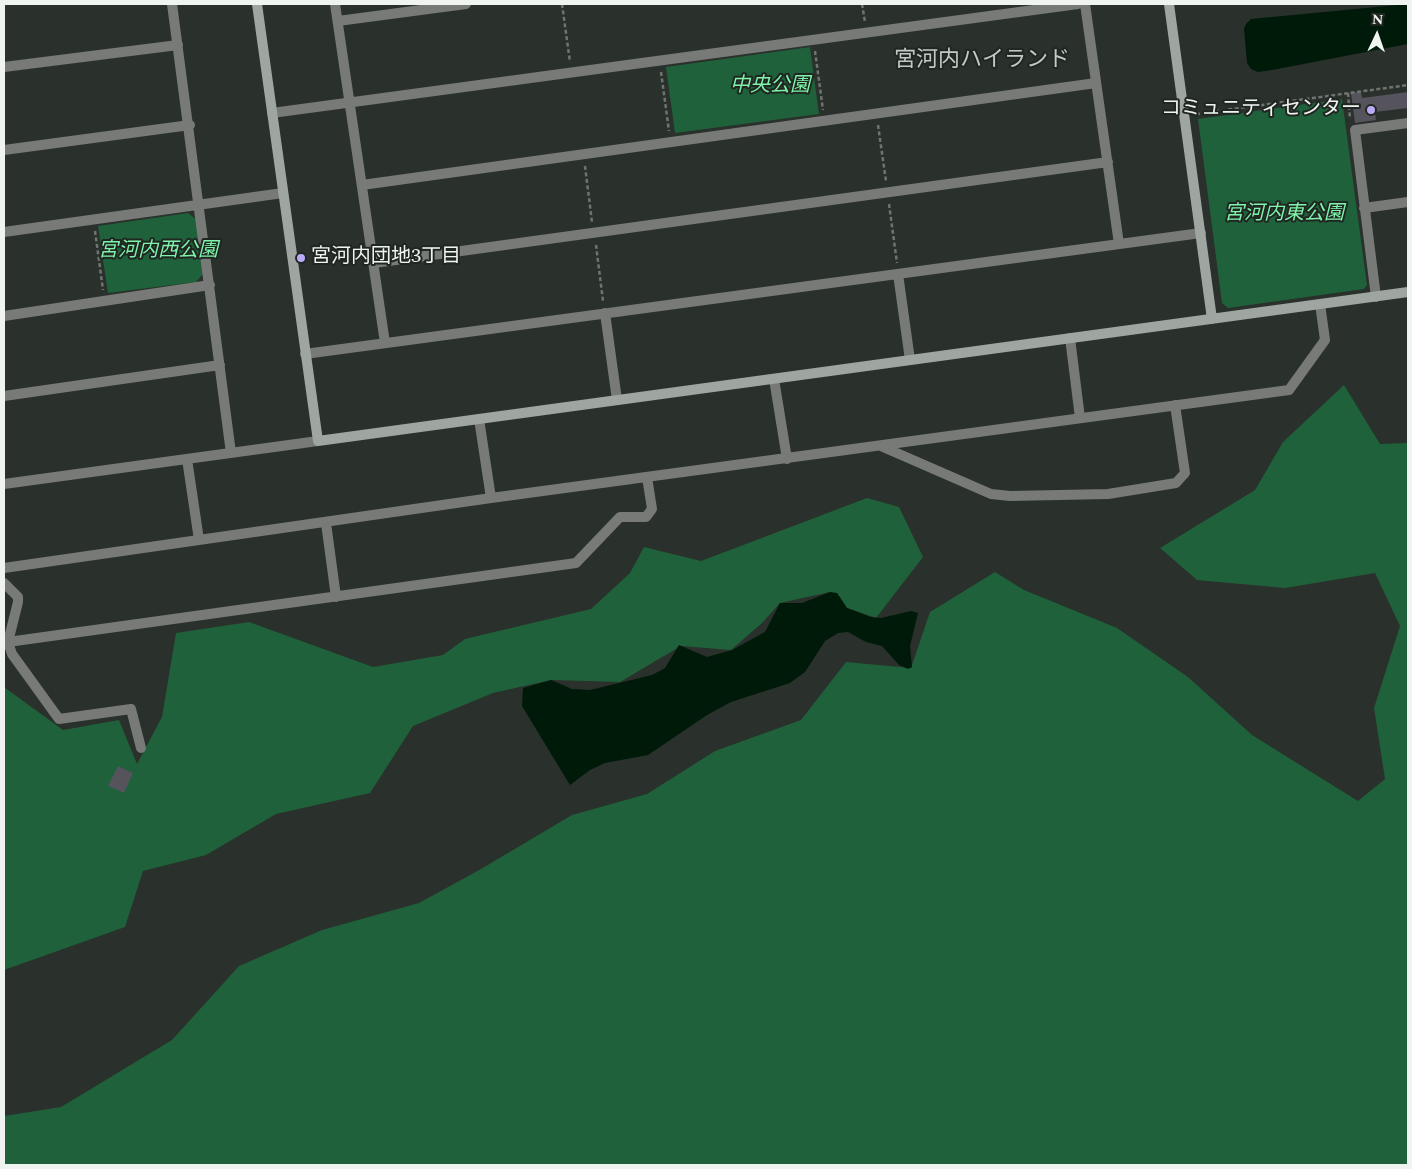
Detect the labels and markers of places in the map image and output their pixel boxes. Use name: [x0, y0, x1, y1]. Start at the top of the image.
place label: コミュニティセンター: [1161, 98, 1361, 122]
marker: コミュニティセンター: [1365, 104, 1377, 116]
place label: 宮河内団地3丁目: [311, 246, 461, 270]
marker: 宮河内団地3丁目: [295, 252, 307, 264]

